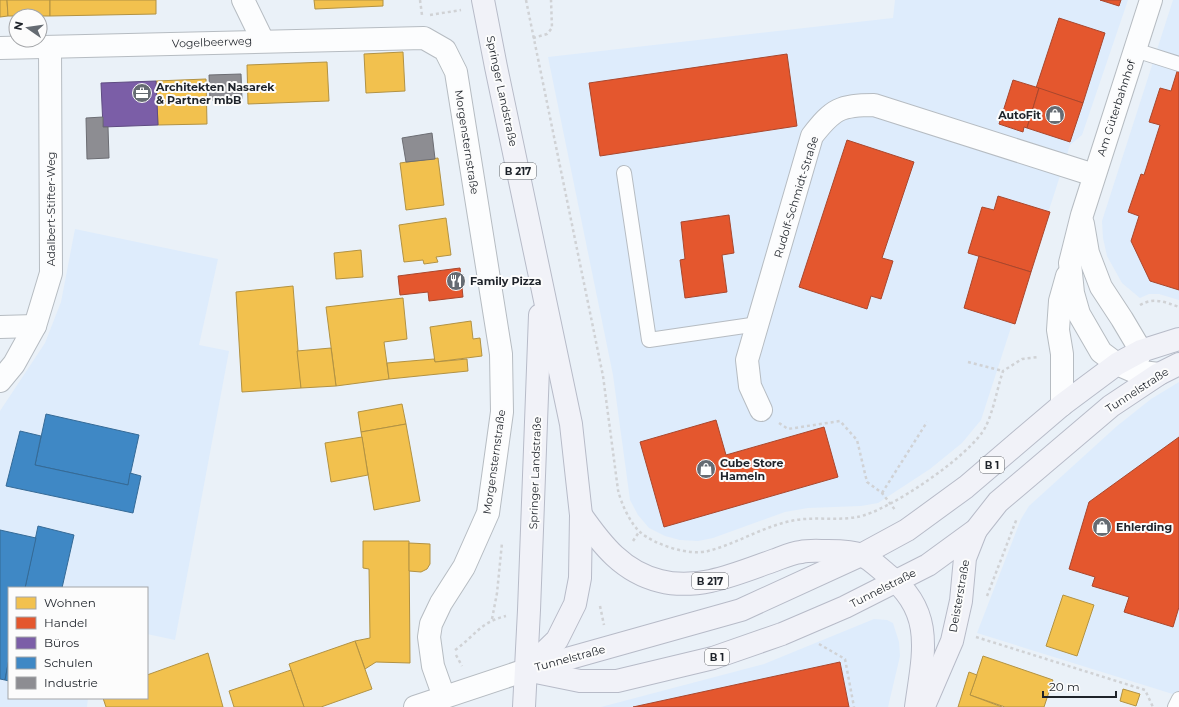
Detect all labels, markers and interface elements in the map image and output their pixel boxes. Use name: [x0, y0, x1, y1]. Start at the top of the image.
north arrow: [8, 8, 48, 48]
text: N: [10, 20, 26, 32]
street label: Vogelbeerweg: [172, 34, 252, 50]
street label: Springer Landstraße: [483, 34, 521, 148]
street label: Am Güterbahnhof: [1094, 57, 1139, 158]
place label: Architekten Nasarek & Partner mbB: [155, 80, 275, 107]
office icon: Architekten Nasarek & Partner mbB: [131, 82, 153, 104]
street label: Morgensternstraße: [452, 89, 482, 196]
shop icon: AutoFit: [1044, 104, 1066, 126]
place label: AutoFit: [997, 108, 1041, 122]
street label: Rudolf-Schmidt-Straße: [771, 134, 821, 260]
street label: Adalbert-Stifter-Weg: [44, 152, 58, 266]
road number: B 217: [500, 163, 536, 179]
restaurant icon: Family Pizza: [445, 270, 467, 292]
place label: Family Pizza: [470, 274, 542, 288]
street label: Tunnelstraße: [1103, 364, 1171, 416]
street label: Morgensternstraße: [480, 408, 508, 515]
street label: Springer Landstraße: [526, 416, 544, 529]
place label: Cube Store Hameln: [720, 456, 783, 483]
road number: B 1: [980, 457, 1004, 473]
shop icon: Cube Store Hameln: [695, 458, 717, 480]
shop icon: Ehlerding: [1091, 516, 1113, 538]
place label: Ehlerding: [1116, 520, 1172, 534]
street label: Deisterstraße: [946, 558, 972, 633]
street label: Tunnelstraße: [848, 565, 919, 611]
road number: B 217: [692, 573, 728, 589]
legend: [8, 587, 148, 699]
text: Wohnen: [44, 595, 96, 610]
text: Handel: [44, 615, 88, 630]
text: Büros: [44, 635, 79, 650]
street label: Tunnelstraße: [533, 642, 607, 674]
road number: B 1: [705, 649, 729, 665]
text: Schulen: [44, 655, 93, 670]
scale bar: [1043, 673, 1116, 699]
text: Industrie: [44, 675, 98, 690]
text: 20 m: [1049, 679, 1080, 694]

